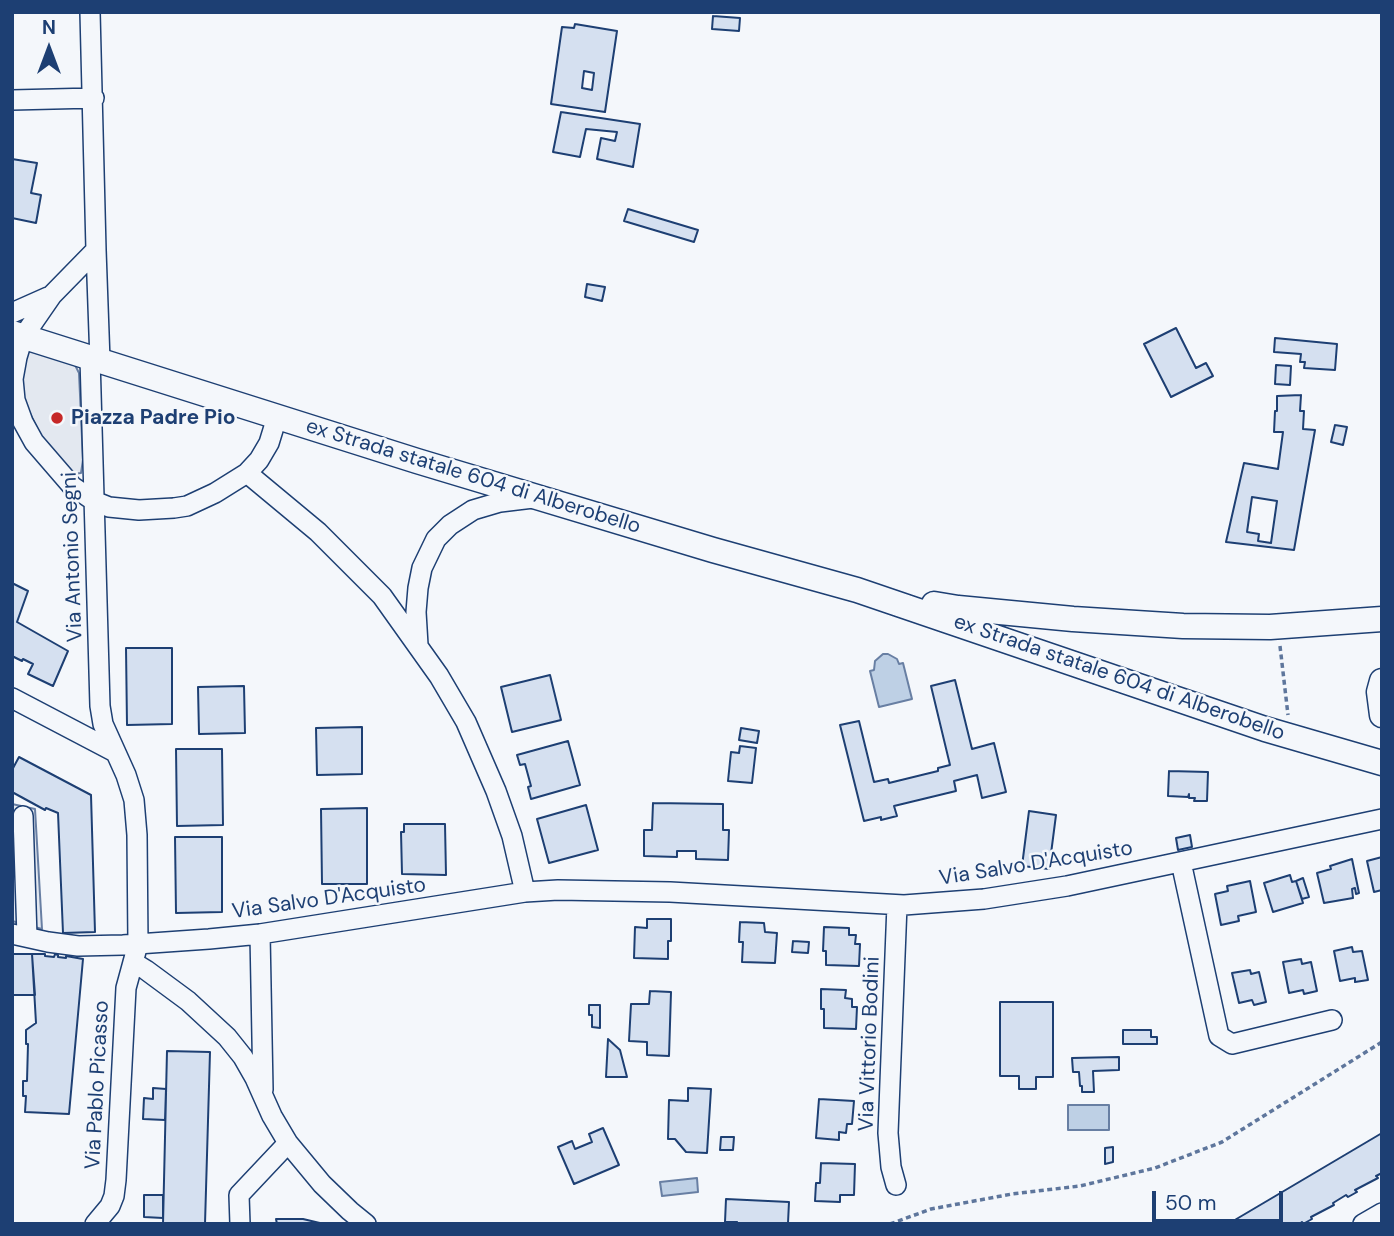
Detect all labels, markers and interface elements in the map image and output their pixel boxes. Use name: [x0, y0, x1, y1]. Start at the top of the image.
north arrow: [14, 14, 84, 84]
text: N: [42, 15, 56, 40]
place label: Piazza Padre Pio: [71, 405, 235, 431]
marker: Piazza Padre Pio: [49, 410, 65, 426]
street label: ex Strada statale 604 di Alberobello: [303, 414, 643, 540]
street label: Via Antonio Segni: [57, 471, 89, 643]
street label: ex Strada statale 604 di Alberobello: [950, 609, 1288, 747]
street label: Via Salvo D'Acquisto: [937, 836, 1135, 892]
street label: Via Salvo D'Acquisto: [230, 873, 428, 925]
street label: Via Vittorio Bodini: [854, 956, 886, 1132]
street label: Via Pablo Picasso: [81, 1000, 115, 1170]
scale bar: [1156, 1176, 1287, 1220]
text: 50 m: [1165, 1189, 1216, 1217]

